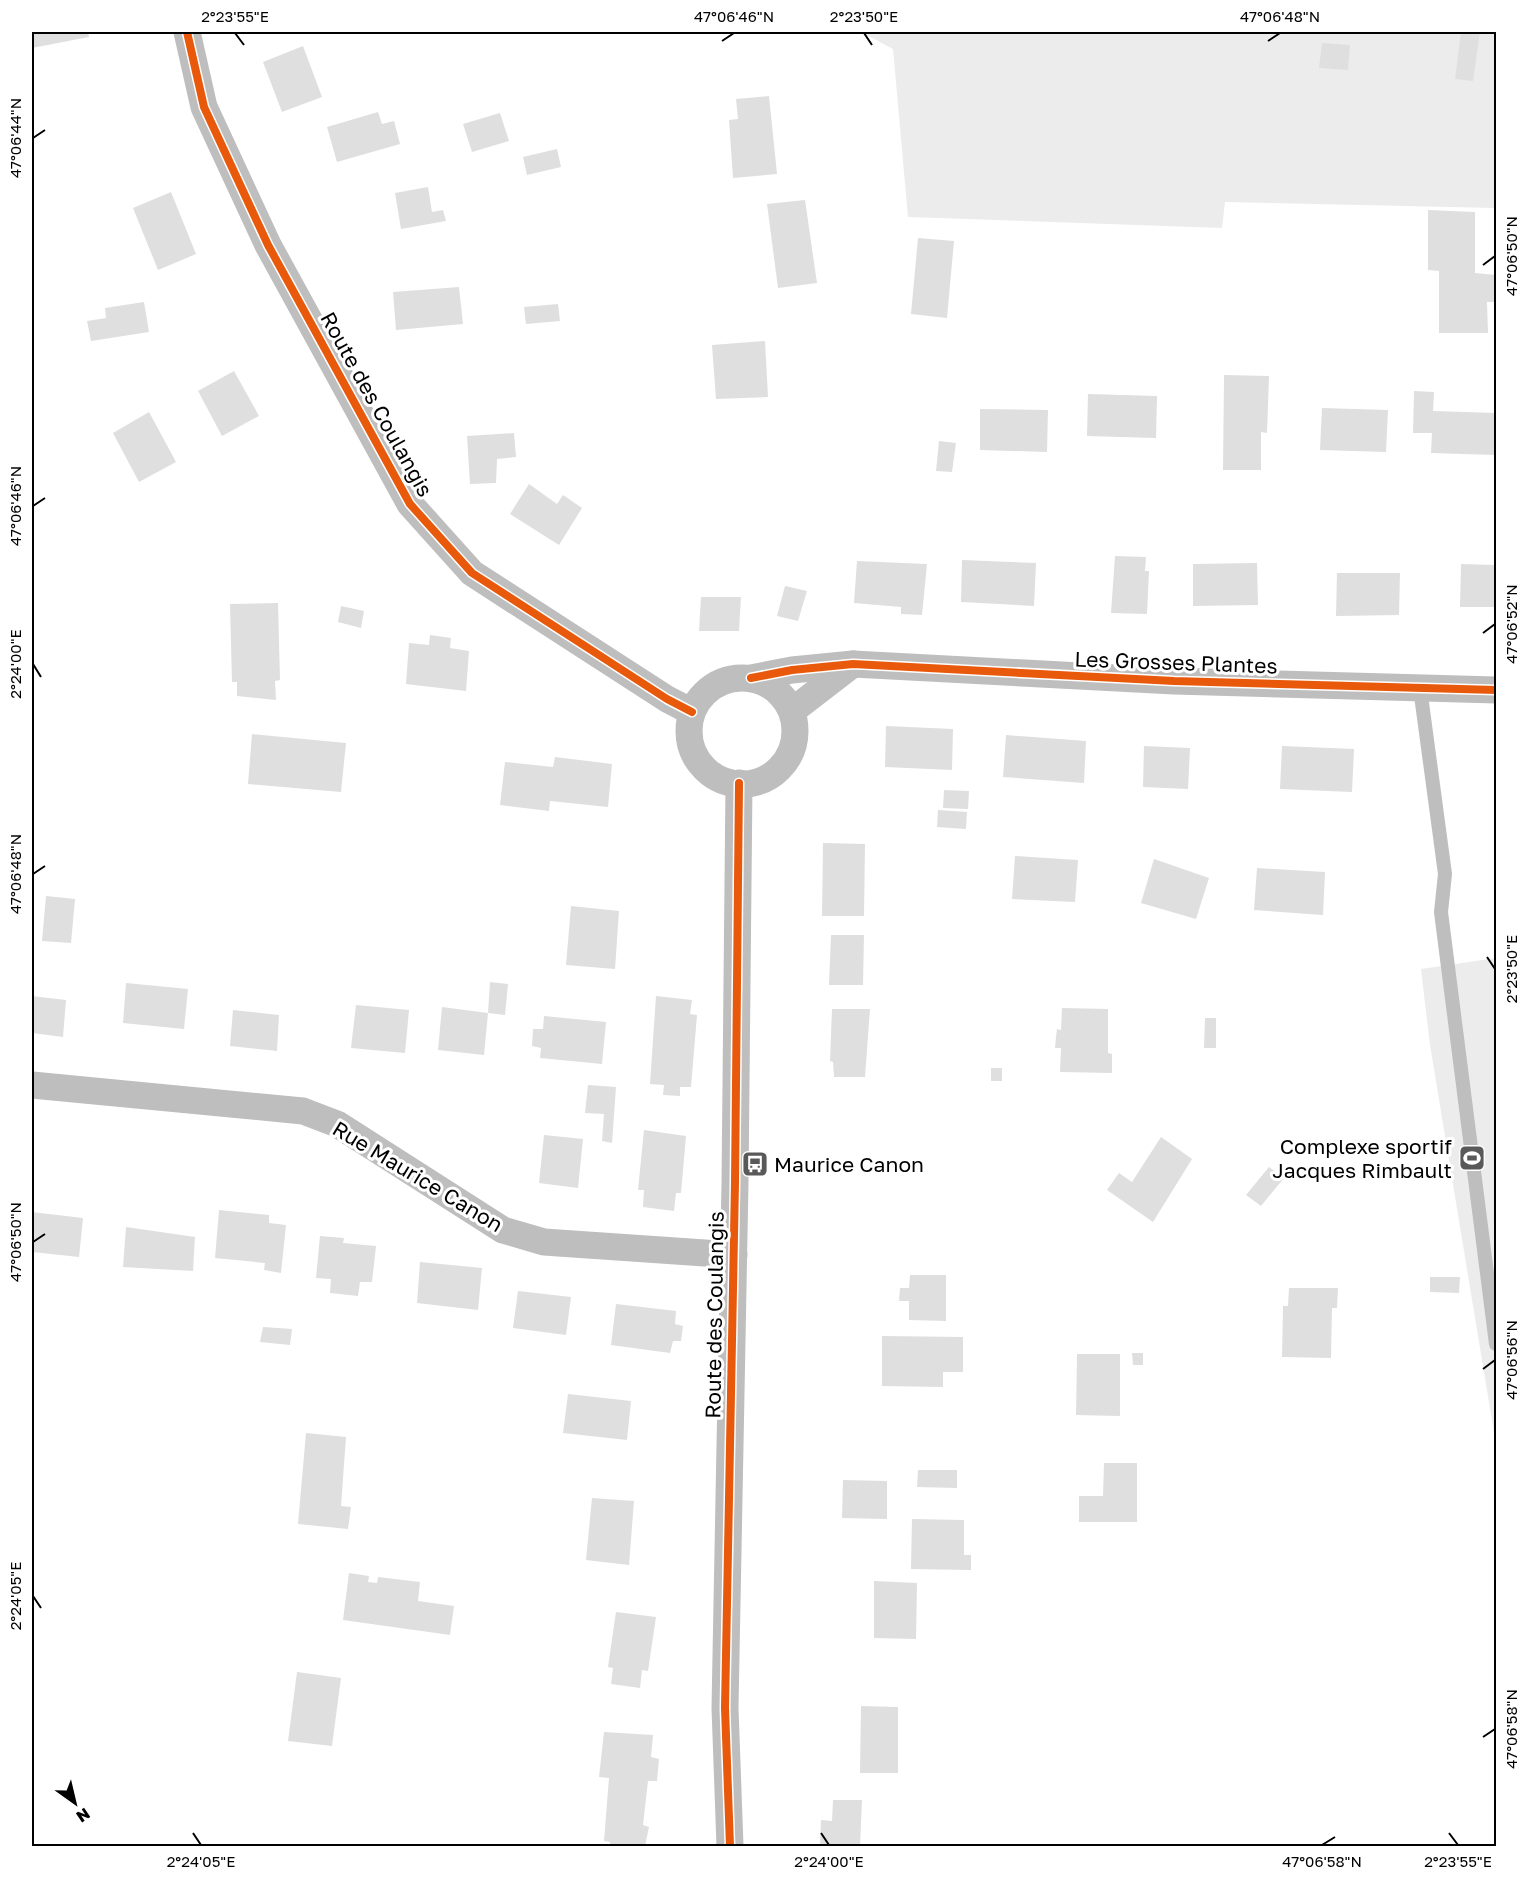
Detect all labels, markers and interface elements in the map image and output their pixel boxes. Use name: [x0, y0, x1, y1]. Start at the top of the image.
text: 2°23'55"E: [201, 7, 269, 25]
text: 47°06'46"N: [694, 7, 774, 25]
text: 2°23'50"E: [830, 7, 898, 25]
text: 47°06'48"N: [1240, 7, 1320, 25]
text: 47°06'44"N: [6, 98, 24, 178]
text: 47°06'50"N: [1502, 216, 1520, 296]
street label: Route des Coulangis: [315, 307, 439, 501]
text: 47°06'46"N: [6, 466, 24, 546]
text: 47°06'52"N: [1502, 584, 1520, 664]
text: 2°24'00"E: [6, 629, 24, 699]
street label: Les Grosses Plantes: [1074, 645, 1278, 679]
text: 47°06'48"N: [6, 834, 24, 914]
text: 2°23'50"E: [1502, 935, 1520, 1003]
street label: Rue Maurice Canon: [328, 1115, 508, 1237]
place label: Complexe sportif Jacques Rimbault: [1272, 1133, 1452, 1183]
sports icon: Complexe sportif Jacques Rimbault: [1457, 1143, 1487, 1173]
bus stop icon: Maurice Canon: [740, 1149, 770, 1179]
place label: Maurice Canon: [774, 1151, 924, 1177]
text: 47°06'50"N: [6, 1202, 24, 1282]
street label: Route des Coulangis: [699, 1211, 729, 1419]
text: 47°06'56"N: [1502, 1320, 1520, 1400]
text: 2°24'05"E: [6, 1562, 24, 1630]
text: 47°06'58"N: [1502, 1689, 1520, 1769]
north arrow: [45, 1773, 105, 1833]
text: N: [73, 1804, 94, 1827]
text: 2°24'05"E: [167, 1852, 235, 1870]
text: 2°24'00"E: [794, 1852, 864, 1870]
text: 47°06'58"N: [1282, 1852, 1362, 1870]
text: 2°23'55"E: [1424, 1852, 1492, 1870]

